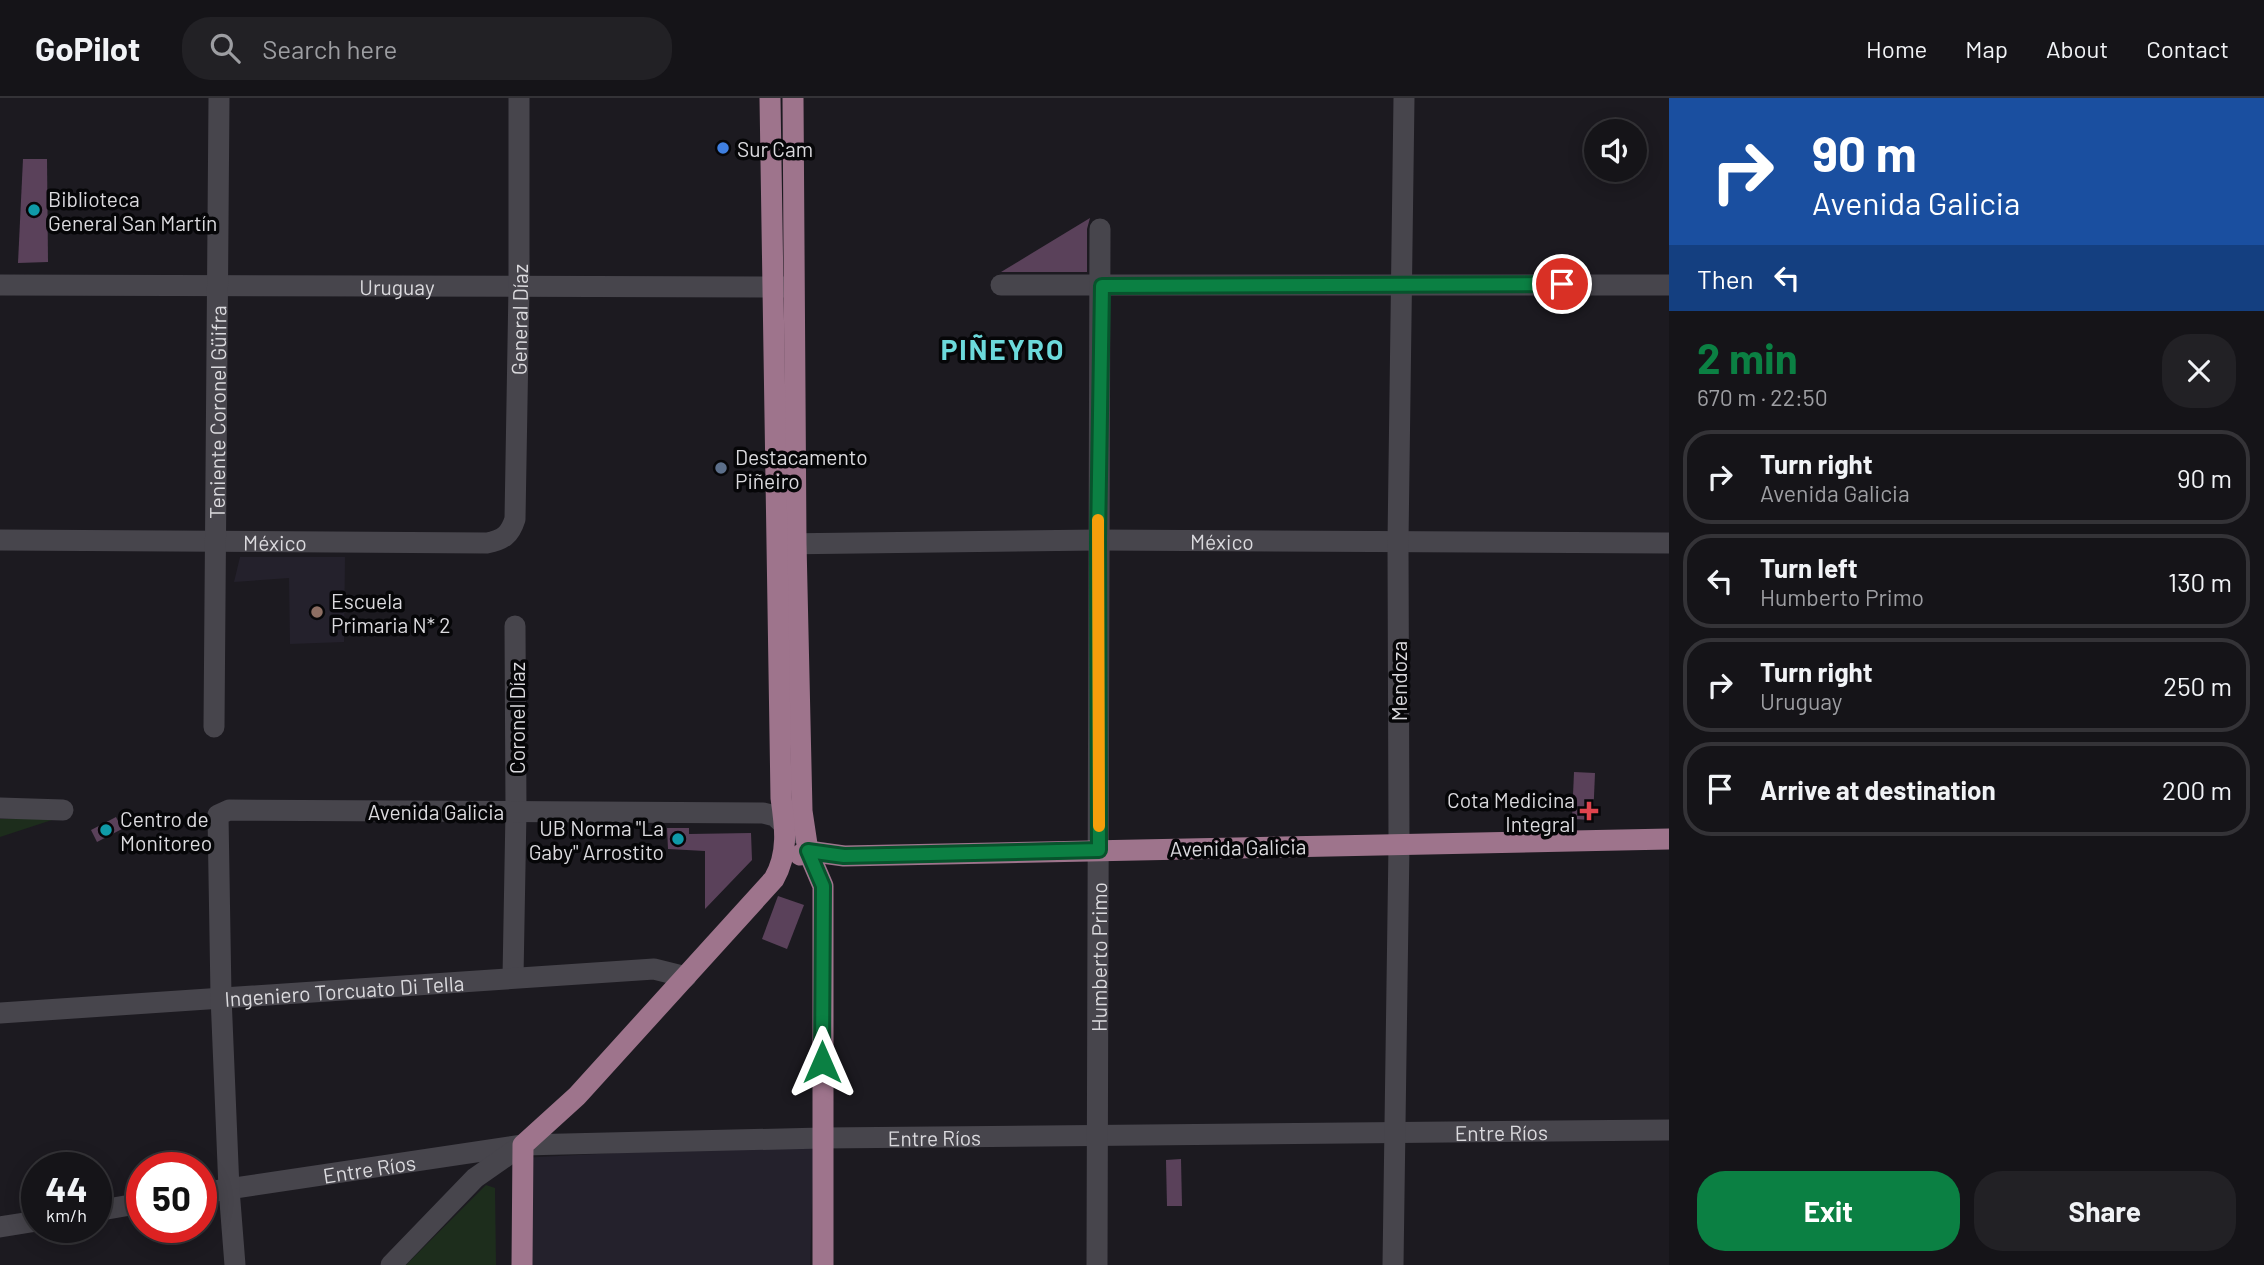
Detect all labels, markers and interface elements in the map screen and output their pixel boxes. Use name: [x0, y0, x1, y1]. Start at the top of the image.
search box: [182, 17, 672, 80]
text: GoPilot: [35, 28, 140, 68]
icon: search: [206, 29, 244, 67]
text: Search here: [262, 33, 397, 64]
text: Home: [1866, 34, 1927, 63]
text: Map: [1965, 34, 2008, 63]
text: About: [2046, 34, 2108, 63]
text: Contact: [2146, 34, 2229, 63]
map controls: [1584, 119, 1647, 182]
button: sound: [1584, 119, 1647, 182]
text: 90 m: [1812, 123, 1917, 182]
icon: right: [1697, 126, 1788, 217]
place label: Sur Cam: [737, 136, 813, 161]
marker: Sur Cam: [715, 140, 731, 156]
text: Avenida Galicia: [1812, 183, 2020, 221]
place label: Biblioteca General San Martín: [48, 186, 217, 235]
marker: Biblioteca General San Martín: [26, 202, 42, 218]
pin: [1532, 254, 1592, 314]
icon: left: [1768, 259, 1806, 297]
text: Then: [1697, 263, 1754, 294]
street label: General Díaz: [505, 264, 532, 375]
icon: arrive: [1543, 265, 1581, 303]
street label: Uruguay: [359, 273, 435, 299]
street label: Teniente Coronel Güifra: [203, 305, 230, 519]
district label: PIÑEYRO: [941, 332, 1065, 366]
text: 2 min: [1697, 332, 1798, 382]
button: close: [2162, 334, 2236, 408]
text: 670 m · 22:50: [1697, 383, 1828, 411]
place label: Destacamento Piñeiro: [735, 444, 868, 493]
text: Turn right: [1760, 448, 1873, 479]
icon: right: [1701, 458, 1739, 496]
marker: Destacamento Piñeiro: [713, 460, 729, 476]
text: 90 m: [2177, 462, 2232, 493]
text: Avenida Galicia: [1760, 479, 1910, 507]
street label: México: [1190, 528, 1254, 553]
street label: México: [243, 529, 307, 554]
text: Turn left: [1760, 552, 1858, 583]
icon: left: [1701, 562, 1739, 600]
text: 130 m: [2168, 566, 2232, 597]
text: Humberto Primo: [1760, 583, 1924, 611]
place label: Escuela Primaria N* 2: [331, 588, 450, 637]
marker: Escuela Primaria N* 2: [309, 604, 325, 620]
street label: Mendoza: [1386, 641, 1411, 721]
text: Turn right: [1760, 656, 1873, 687]
street label: Coronel Díaz: [504, 662, 529, 774]
icon: right: [1701, 666, 1739, 704]
text: 250 m: [2163, 670, 2232, 701]
text: Uruguay: [1760, 687, 1842, 715]
icon: arrive: [1701, 770, 1739, 808]
text: Arrive at destination: [1760, 774, 1996, 805]
text: 200 m: [2162, 774, 2232, 805]
place label: Cota Medicina Integral: [1447, 787, 1575, 836]
street label: Avenida Galicia: [368, 799, 504, 824]
marker: Cota Medicina Integral: [1581, 803, 1597, 819]
place label: Centro de Monitoreo: [120, 806, 212, 855]
place label: UB Norma "La Gaby" Arrostito: [529, 815, 664, 864]
marker: Centro de Monitoreo: [98, 822, 114, 838]
marker: UB Norma "La Gaby" Arrostito: [670, 831, 686, 847]
street label: Avenida Galicia: [1169, 833, 1307, 861]
street label: Humberto Primo: [1085, 882, 1111, 1032]
street label: Ingeniero Torcuato Di Tella: [223, 969, 465, 1010]
position arrow: [785, 1025, 859, 1099]
street label: Entre Ríos: [1454, 1119, 1548, 1145]
street label: Entre Ríos: [887, 1124, 981, 1150]
street label: Entre Ríos: [321, 1149, 417, 1187]
speed limit sign: 50: [126, 1152, 217, 1243]
text: 44: [45, 1167, 88, 1209]
button: Exit: [1697, 1171, 1960, 1251]
button: Share: [1974, 1171, 2236, 1251]
text: km/h: [46, 1204, 87, 1226]

